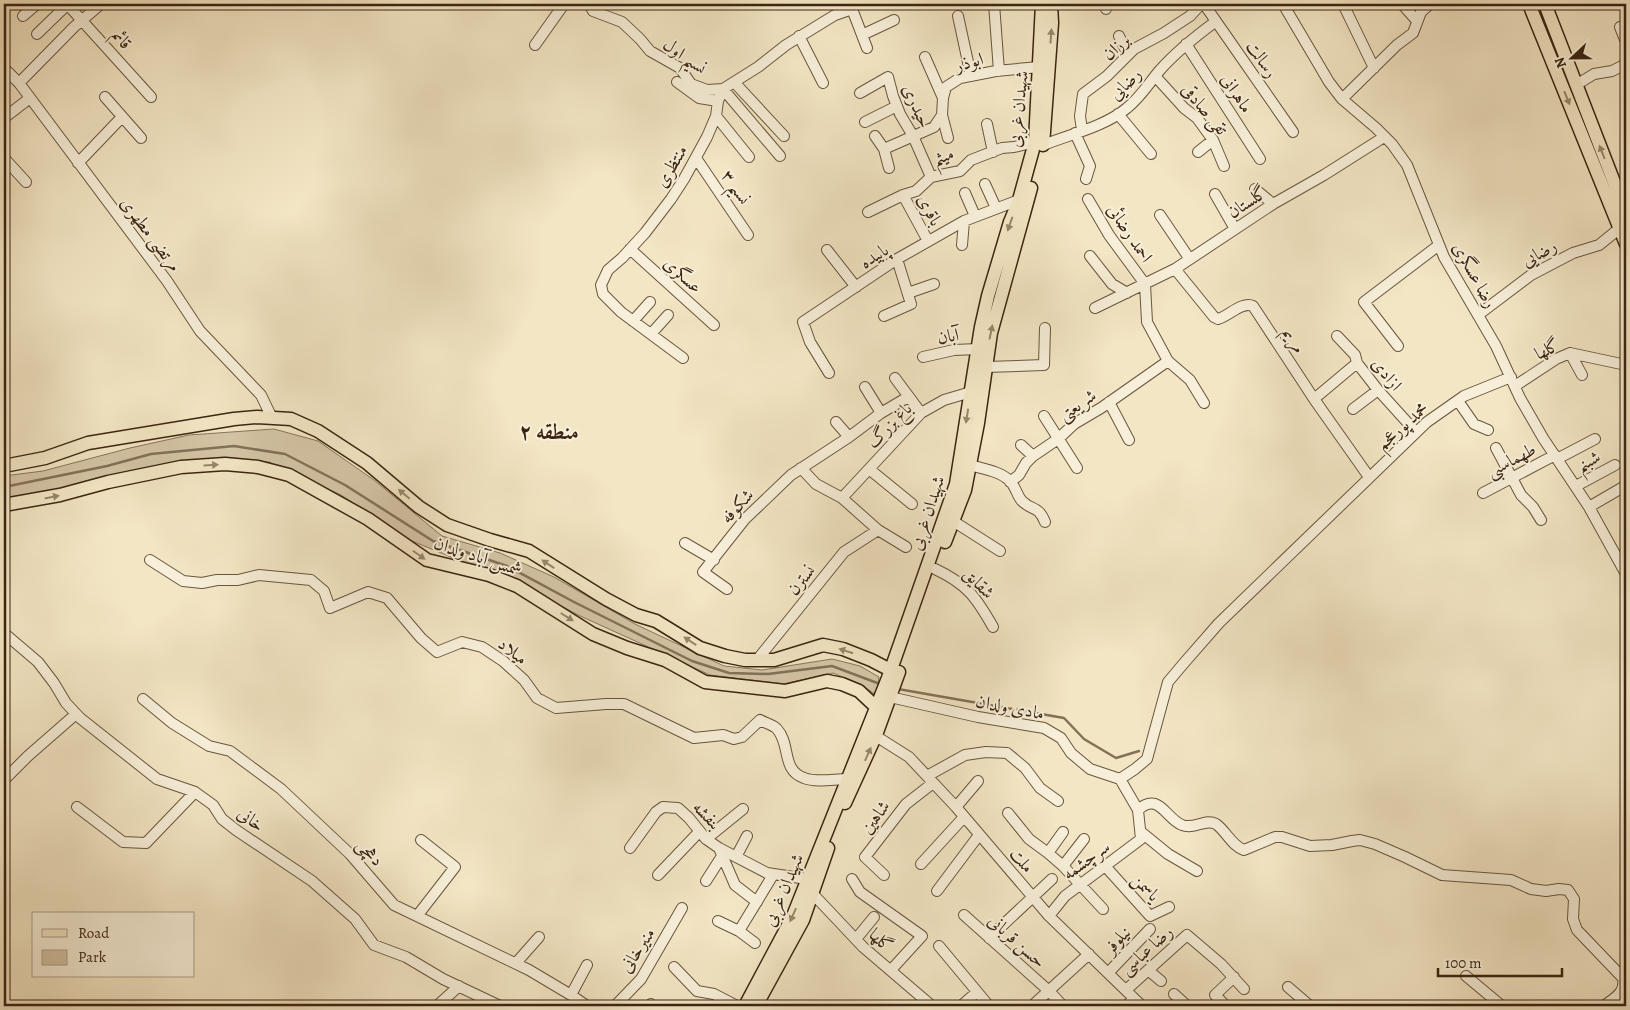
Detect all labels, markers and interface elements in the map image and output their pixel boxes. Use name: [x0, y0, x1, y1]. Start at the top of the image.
street label: قائم: [103, 24, 138, 57]
one-way arrow: [1048, 28, 1056, 44]
street label: برزان: [1097, 28, 1135, 66]
street label: نسیم اول: [655, 32, 712, 85]
north arrow: [1548, 32, 1598, 82]
street label: رسالت: [1241, 35, 1283, 83]
street label: ابوذر: [950, 46, 986, 78]
text: N: [1550, 54, 1571, 71]
street label: رضایی: [1103, 62, 1147, 106]
street label: شهیدان غربی: [1002, 69, 1035, 149]
street label: ماهرانی: [1215, 69, 1259, 117]
street label: تقی صادقی: [1175, 78, 1234, 141]
street label: حیدری: [897, 80, 937, 132]
one-way arrow: [1564, 91, 1572, 105]
street label: منتظری: [649, 140, 693, 192]
street label: میثم: [929, 141, 959, 177]
one-way arrow: [1597, 144, 1605, 159]
street label: نسیم ۳: [711, 165, 756, 212]
street label: گلستان: [1222, 180, 1272, 224]
street label: باقری: [912, 190, 948, 230]
street label: مرتضی مطهری: [114, 192, 187, 277]
street label: احمد رضائی: [1102, 199, 1159, 267]
one-way arrow: [1006, 216, 1013, 231]
street label: رضایی: [1517, 234, 1561, 272]
street label: پابیده: [855, 237, 895, 275]
street label: رضا عسگری: [1447, 238, 1503, 312]
street label: عسگری: [658, 251, 708, 299]
street label: آبان: [935, 322, 963, 350]
street label: مریم: [1273, 322, 1311, 360]
one-way arrow: [988, 323, 996, 339]
street label: گلها: [1530, 333, 1564, 365]
street label: ازادی: [1366, 352, 1408, 396]
street label: شریعتی: [1053, 383, 1101, 428]
street label: باغ بزرگ: [861, 397, 919, 455]
street label: محمد پورعجم: [1371, 397, 1437, 459]
one-way arrow: [963, 408, 971, 424]
district label: منطقه ۲: [519, 417, 579, 447]
street label: طهماسبی: [1482, 437, 1541, 486]
street label: شبنم: [1571, 445, 1607, 483]
one-way arrow: [203, 461, 219, 469]
street label: شهیدان غربی: [904, 473, 951, 554]
street label: شکوفه: [715, 483, 759, 529]
one-way arrow: [397, 488, 410, 499]
one-way arrow: [44, 492, 60, 500]
street label: شمس آباد ولدان: [431, 530, 525, 582]
one-way arrow: [412, 550, 426, 560]
one-way arrow: [542, 559, 555, 568]
street label: نسترن: [781, 560, 821, 600]
street label: شقایق: [958, 562, 1000, 604]
one-way arrow: [561, 613, 574, 622]
street label: میلاد: [493, 632, 533, 670]
one-way arrow: [684, 636, 697, 646]
one-way arrow: [839, 647, 854, 655]
street label: مادی ولدان: [974, 689, 1046, 725]
one-way arrow: [864, 747, 872, 761]
street label: بنفشه: [687, 795, 727, 835]
street label: شاهین: [855, 795, 895, 839]
street label: خانی: [233, 801, 269, 837]
street label: دهچی: [351, 833, 389, 871]
street label: سرچشمه: [1057, 835, 1115, 885]
street label: ملت: [1004, 842, 1040, 878]
street label: شهیدان غربی: [757, 850, 810, 931]
street label: یاسمن: [1127, 867, 1167, 908]
one-way arrow: [789, 908, 797, 922]
street label: حسن قربانی: [983, 909, 1051, 973]
legend: [32, 912, 195, 978]
street label: رضا عباسی: [1114, 920, 1178, 981]
street label: نیلوفر: [1097, 921, 1136, 961]
text: Road: [78, 923, 110, 943]
street label: منیرخانی: [613, 923, 661, 977]
street label: گلها: [864, 923, 898, 957]
scale bar: [1438, 945, 1561, 977]
text: Park: [78, 947, 107, 967]
text: 100 m: [1445, 953, 1482, 973]

